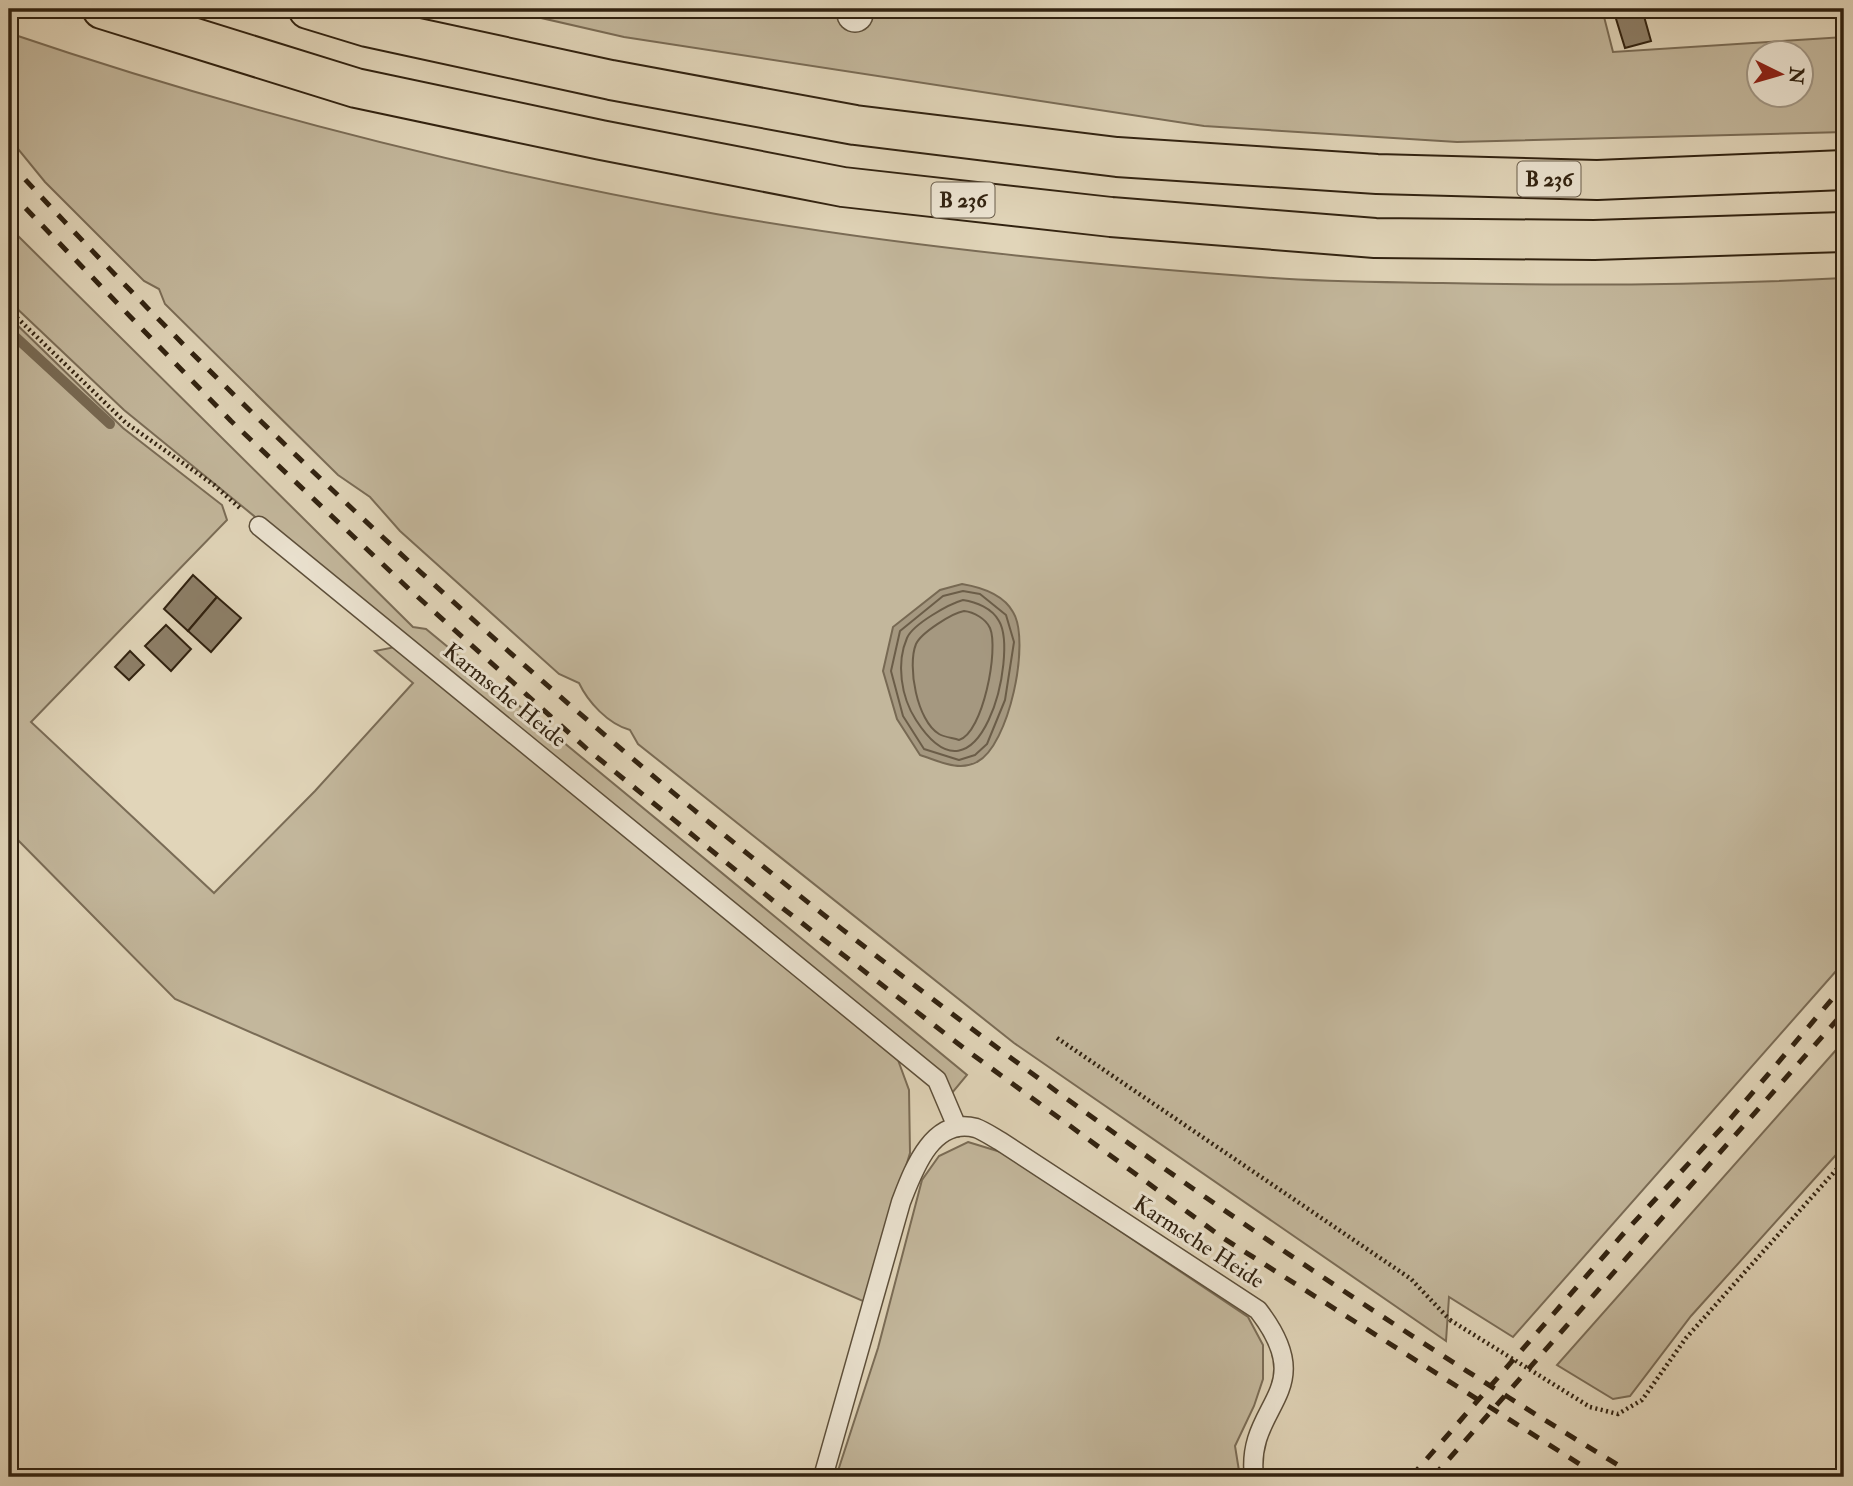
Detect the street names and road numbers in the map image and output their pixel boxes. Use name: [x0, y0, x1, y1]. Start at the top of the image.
road number: B 236: [1518, 162, 1580, 196]
road number: B 236: [932, 182, 995, 218]
street label: Karmsche Heide: [437, 636, 573, 754]
street label: Karmsche Heide: [1128, 1189, 1270, 1295]

